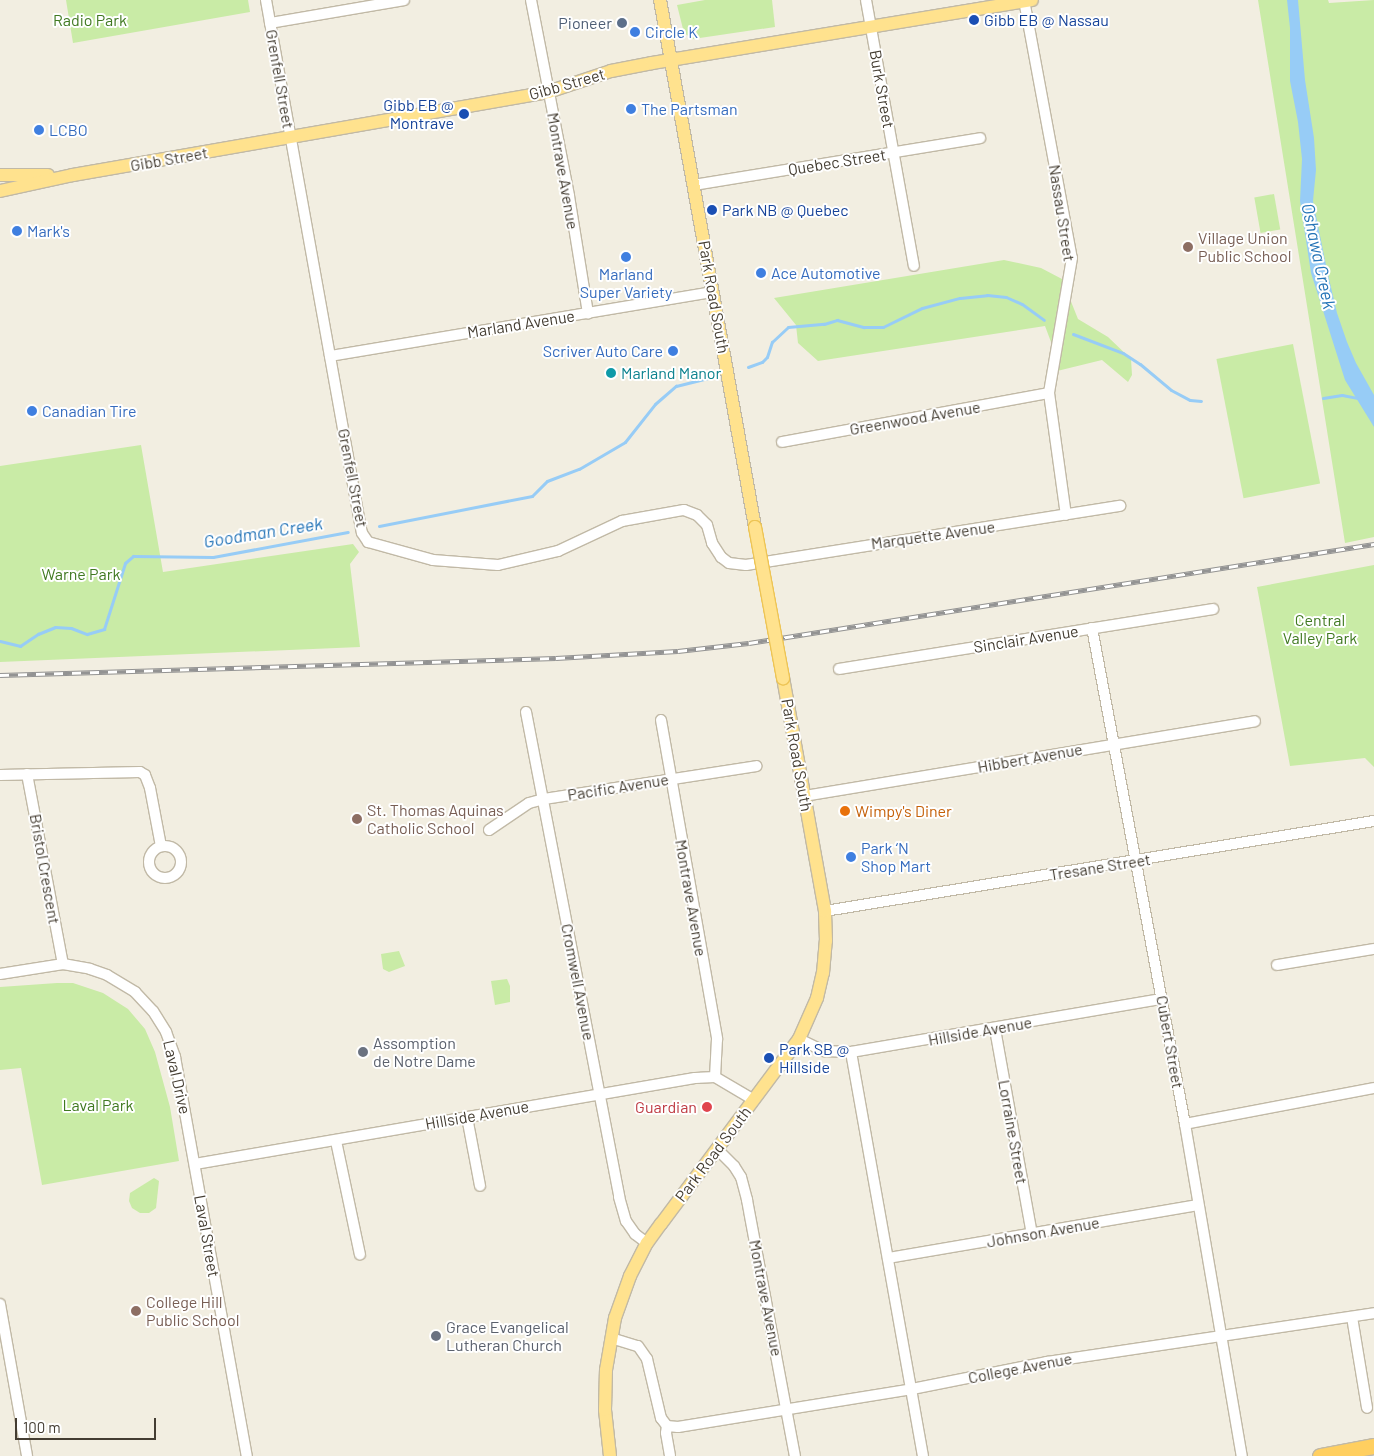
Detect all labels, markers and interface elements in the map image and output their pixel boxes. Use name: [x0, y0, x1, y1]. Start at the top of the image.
park label: Radio Park: [53, 10, 127, 30]
place label: Gibb EB @ Nassau: [984, 10, 1109, 30]
place label: Pioneer: [558, 13, 612, 33]
marker: Gibb EB @ Nassau: [968, 14, 980, 26]
marker: Pioneer: [616, 17, 628, 29]
place label: Circle K: [645, 22, 698, 42]
marker: Circle K: [629, 26, 641, 38]
street label: Grenfell Street: [262, 28, 298, 130]
street label: Burk Street: [866, 48, 898, 130]
street label: Gibb Street: [527, 64, 607, 104]
place label: Gibb EB @ Montrave: [383, 95, 454, 133]
place label: The Partsman: [641, 99, 738, 119]
marker: The Partsman: [625, 103, 637, 115]
marker: Gibb EB @ Montrave: [458, 108, 470, 120]
street label: Montrave Avenue: [543, 111, 583, 231]
place label: LCBO: [49, 120, 88, 140]
marker: LCBO: [33, 124, 45, 136]
street label: Gibb Street: [129, 143, 209, 175]
street label: Quebec Street: [787, 145, 887, 179]
street label: Nassau Street: [1045, 163, 1079, 263]
place label: Park NB @ Quebec: [722, 200, 849, 220]
water label: Oshawa Creek: [1297, 201, 1341, 311]
marker: Park NB @ Quebec: [706, 204, 718, 216]
place label: Mark's: [27, 221, 70, 241]
marker: Mark's: [11, 225, 23, 237]
place label: Village Union Public School: [1198, 228, 1291, 266]
street label: Park Road South: [695, 239, 733, 355]
marker: Village Union Public School: [1182, 241, 1194, 253]
marker: Marland Super Variety: [620, 251, 632, 263]
place label: Ace Automotive: [771, 263, 881, 283]
place label: Marland Super Variety: [580, 264, 672, 302]
marker: Ace Automotive: [755, 267, 767, 279]
street label: Marland Avenue: [466, 306, 576, 342]
place label: Scriver Auto Care: [543, 341, 663, 361]
marker: Scriver Auto Care: [667, 345, 679, 357]
place label: Marland Manor: [621, 363, 721, 383]
marker: Marland Manor: [605, 367, 617, 379]
street label: Greenwood Avenue: [848, 397, 982, 439]
place label: Canadian Tire: [42, 401, 137, 421]
marker: Canadian Tire: [26, 405, 38, 417]
street label: Grenfell Street: [334, 427, 372, 529]
water label: Goodman Creek: [202, 512, 324, 552]
street label: Marquette Avenue: [870, 517, 996, 553]
park label: Warne Park: [42, 564, 120, 584]
park label: Central Valley Park: [1283, 610, 1357, 648]
street label: Sinclair Avenue: [972, 621, 1080, 657]
street label: Park Road South: [778, 697, 816, 813]
street label: Hibbert Avenue: [976, 739, 1084, 777]
street label: Pacific Avenue: [566, 770, 670, 804]
place label: St. Thomas Aquinas Catholic School: [367, 800, 504, 838]
place label: Wimpy's Diner: [855, 801, 952, 821]
marker: Wimpy's Diner: [839, 805, 851, 817]
street label: Bristol Crescent: [26, 812, 64, 926]
marker: St. Thomas Aquinas Catholic School: [351, 813, 363, 825]
street label: Montrave Avenue: [671, 838, 711, 958]
place label: Park ‘N Shop Mart: [861, 838, 931, 876]
street label: Tresane Street: [1048, 850, 1152, 884]
marker: Park ‘N Shop Mart: [845, 851, 857, 863]
street label: Cromwell Avenue: [557, 922, 599, 1042]
street label: Cubert Street: [1152, 994, 1188, 1090]
street label: Hillside Avenue: [927, 1012, 1033, 1050]
place label: Assomption de Notre Dame: [373, 1033, 476, 1071]
street label: Laval Drive: [159, 1038, 195, 1116]
place label: Park SB @ Hillside: [779, 1039, 849, 1077]
marker: Assomption de Notre Dame: [357, 1046, 369, 1058]
marker: Park SB @ Hillside: [763, 1052, 775, 1064]
street label: Lorraine Street: [994, 1078, 1032, 1186]
park label: Laval Park: [62, 1095, 134, 1115]
street label: Hillside Avenue: [424, 1096, 530, 1134]
place label: Guardian: [635, 1097, 697, 1117]
marker: Guardian: [701, 1101, 713, 1113]
street label: Park Road South: [671, 1103, 755, 1205]
street label: Laval Street: [190, 1193, 224, 1279]
street label: Johnson Avenue: [985, 1213, 1101, 1251]
street label: Montrave Avenue: [745, 1238, 787, 1358]
place label: College Hill Public School: [146, 1292, 239, 1330]
marker: College Hill Public School: [130, 1305, 142, 1317]
place label: Grace Evangelical Lutheran Church: [446, 1317, 569, 1355]
marker: Grace Evangelical Lutheran Church: [430, 1330, 442, 1342]
street label: College Avenue: [966, 1349, 1074, 1387]
scale bar: [18, 1408, 159, 1440]
text: 100 m: [23, 1418, 61, 1436]

